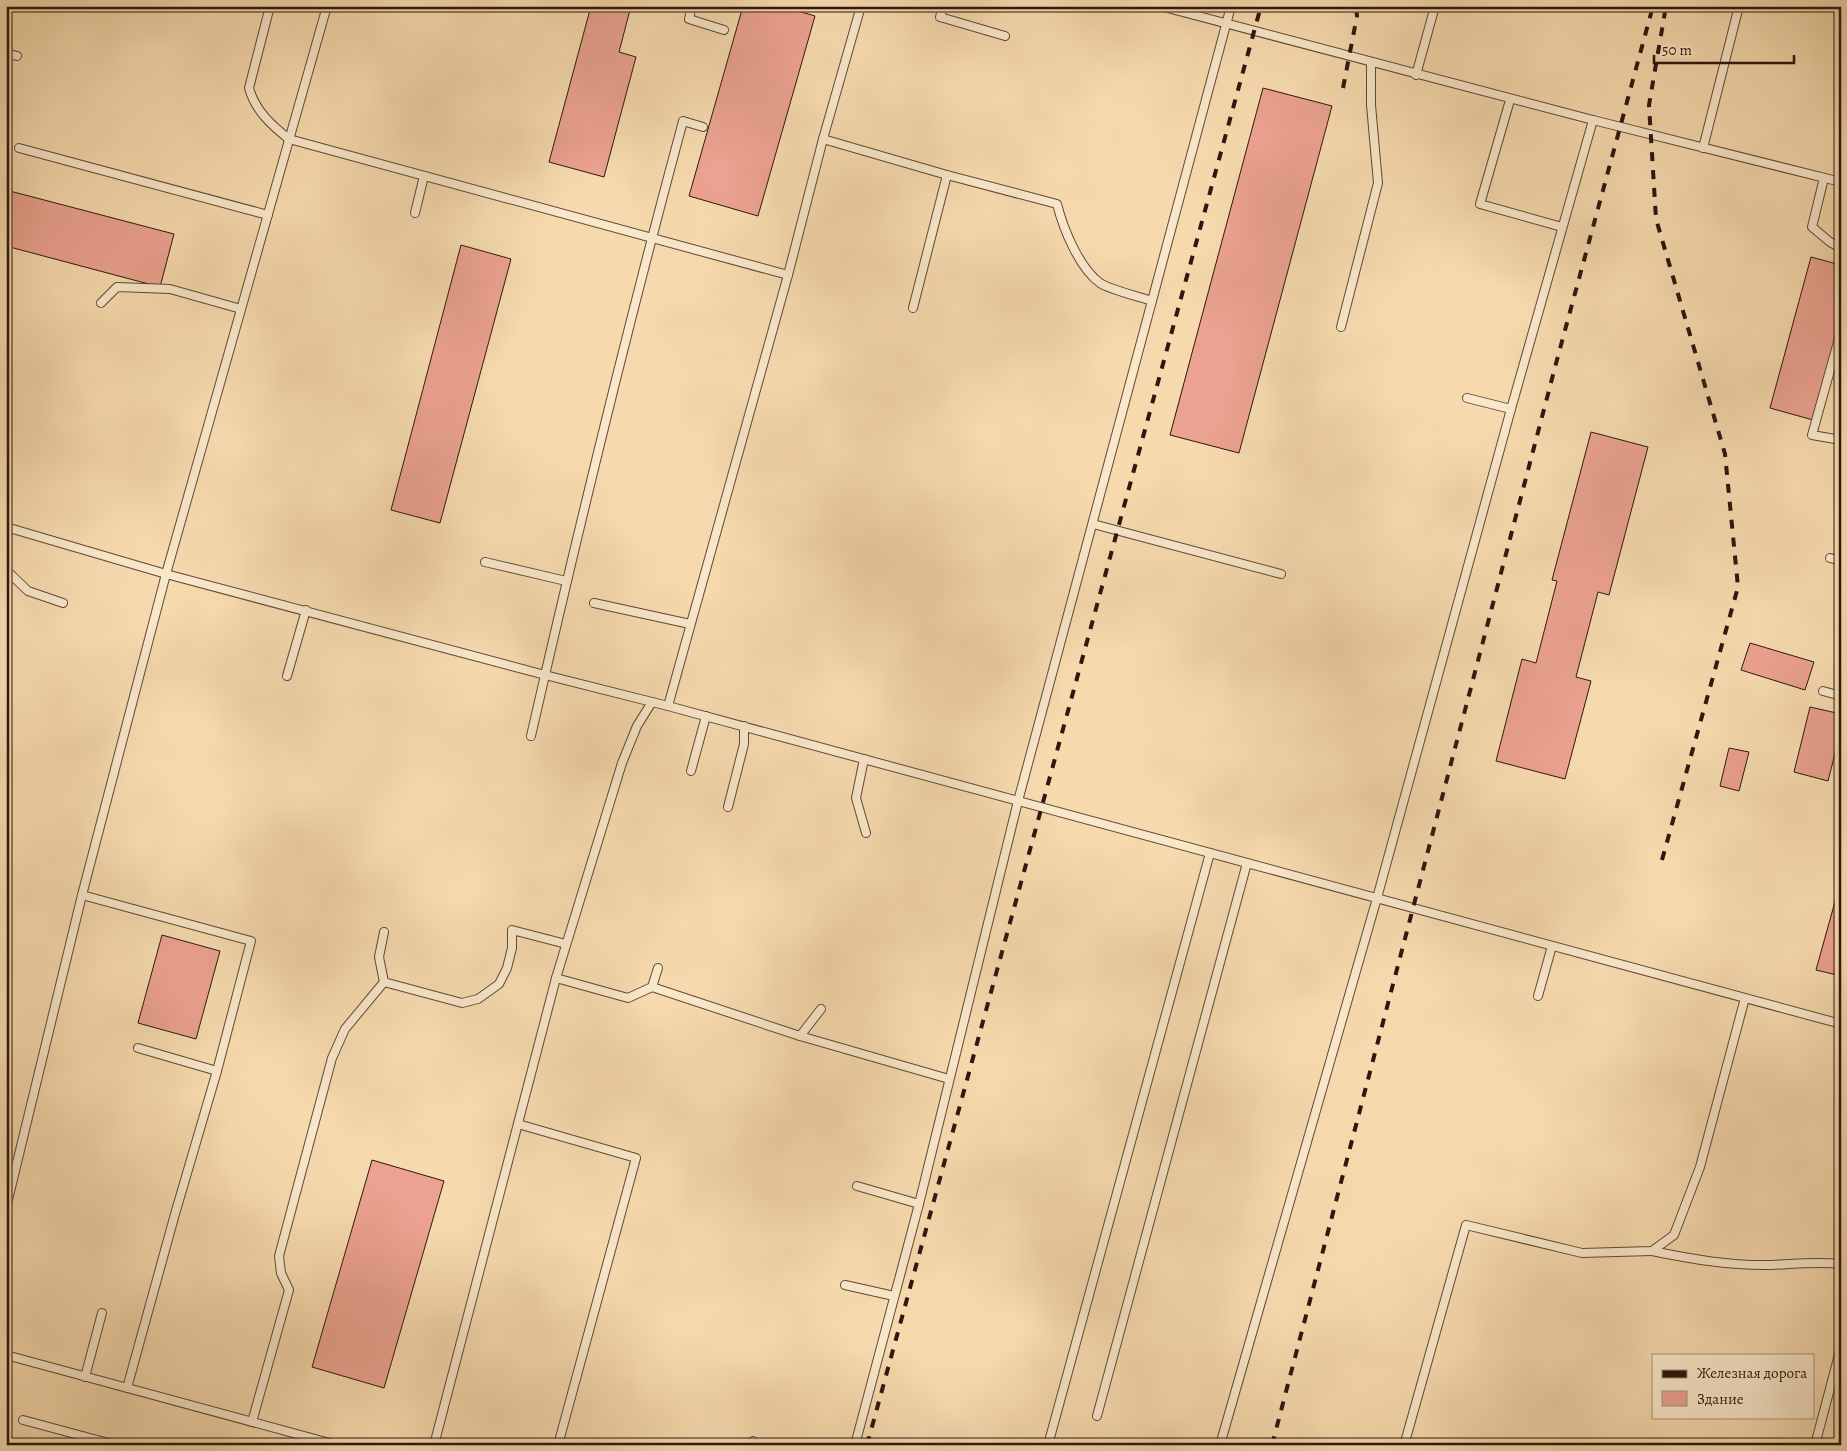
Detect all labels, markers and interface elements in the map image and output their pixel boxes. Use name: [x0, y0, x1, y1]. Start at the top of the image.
scale bar: [1654, 32, 1794, 64]
text: 50 m: [1662, 40, 1692, 60]
legend: [1652, 1354, 1814, 1418]
text: Железная дорога: [1697, 1363, 1807, 1383]
text: Здание: [1697, 1389, 1744, 1409]

